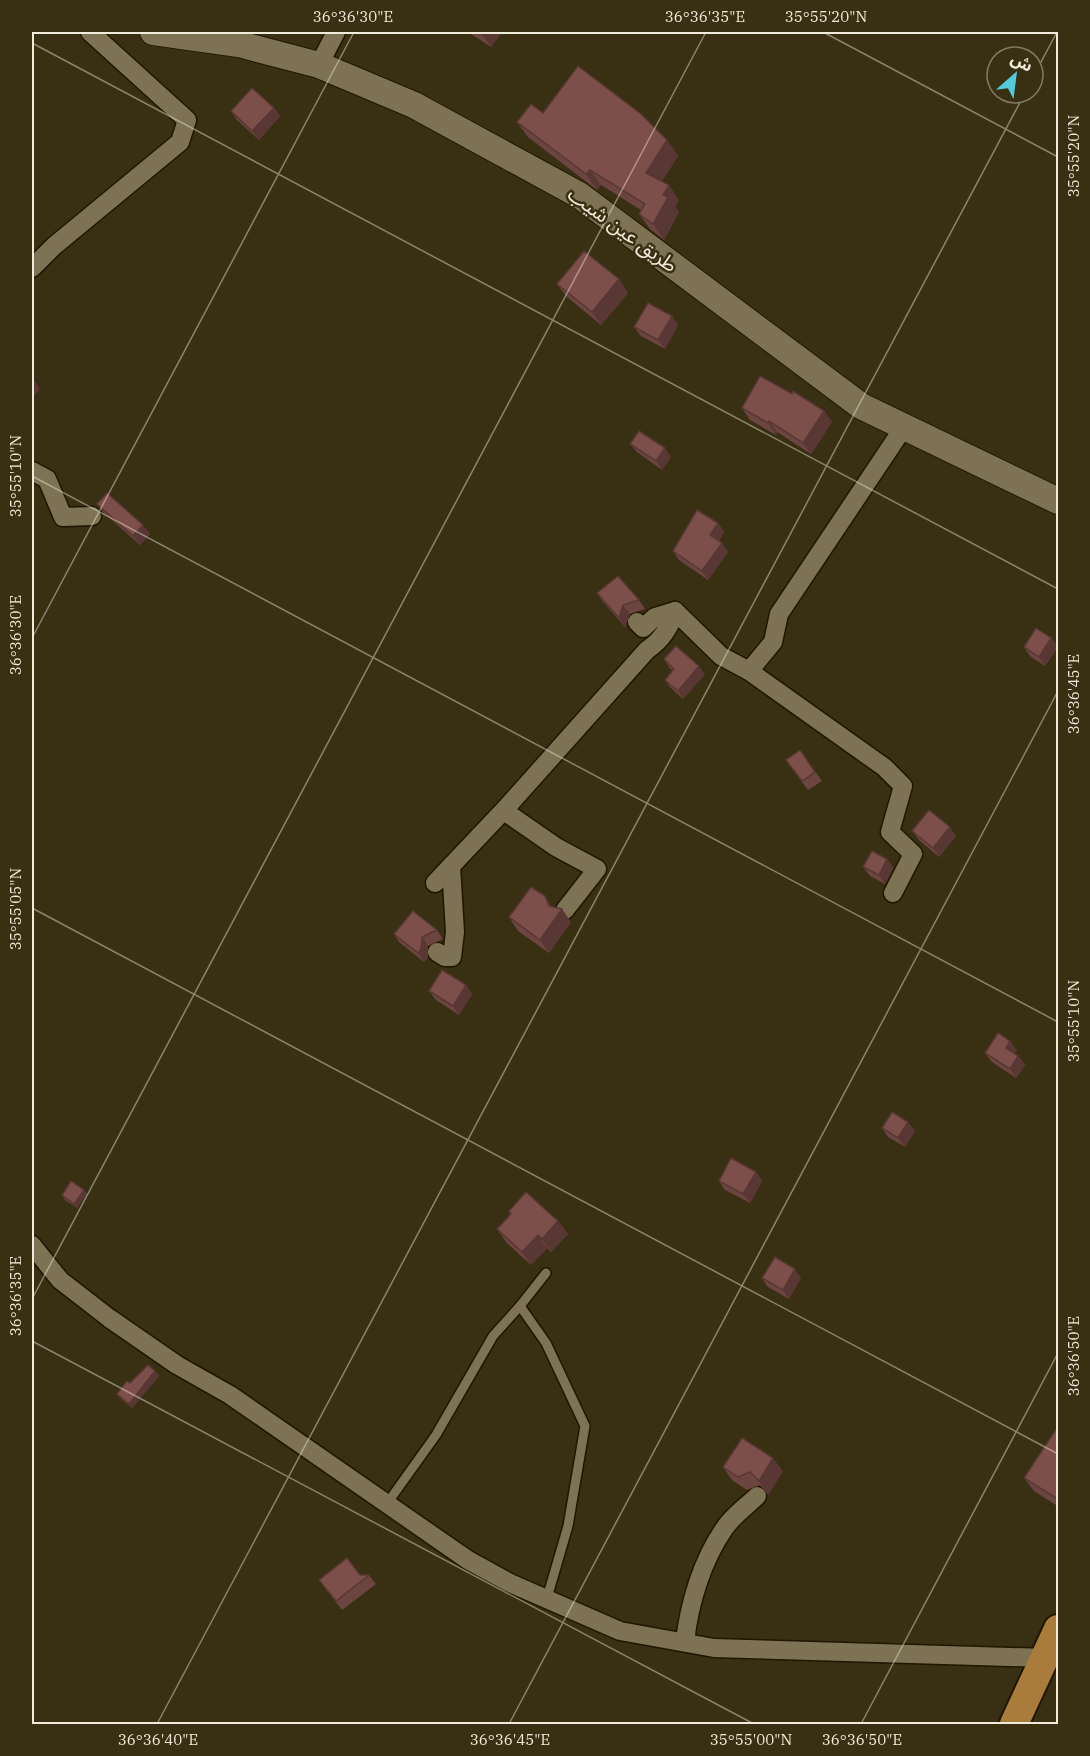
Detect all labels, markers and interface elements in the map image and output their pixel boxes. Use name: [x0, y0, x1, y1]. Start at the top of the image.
text: 36°36'30"E: [313, 7, 393, 26]
text: 36°36'35"E: [665, 7, 745, 26]
text: 35°55'20"N: [785, 7, 867, 26]
north arrow: [985, 45, 1045, 105]
text: ش: [1008, 48, 1036, 76]
text: 35°55'20"N: [1064, 115, 1083, 197]
street label: طريق عين شيب: [563, 180, 683, 278]
text: 35°55'10"N: [6, 435, 25, 517]
text: 36°36'30"E: [6, 595, 25, 675]
text: 36°36'45"E: [1064, 654, 1083, 734]
text: 35°55'05"N: [6, 868, 25, 950]
text: 35°55'10"N: [1064, 980, 1083, 1062]
text: 36°36'35"E: [6, 1256, 25, 1336]
text: 36°36'50"E: [1064, 1316, 1083, 1396]
text: 36°36'40"E: [118, 1730, 198, 1749]
text: 36°36'45"E: [470, 1730, 550, 1749]
text: 35°55'00"N: [710, 1730, 792, 1749]
text: 36°36'50"E: [822, 1730, 902, 1749]

